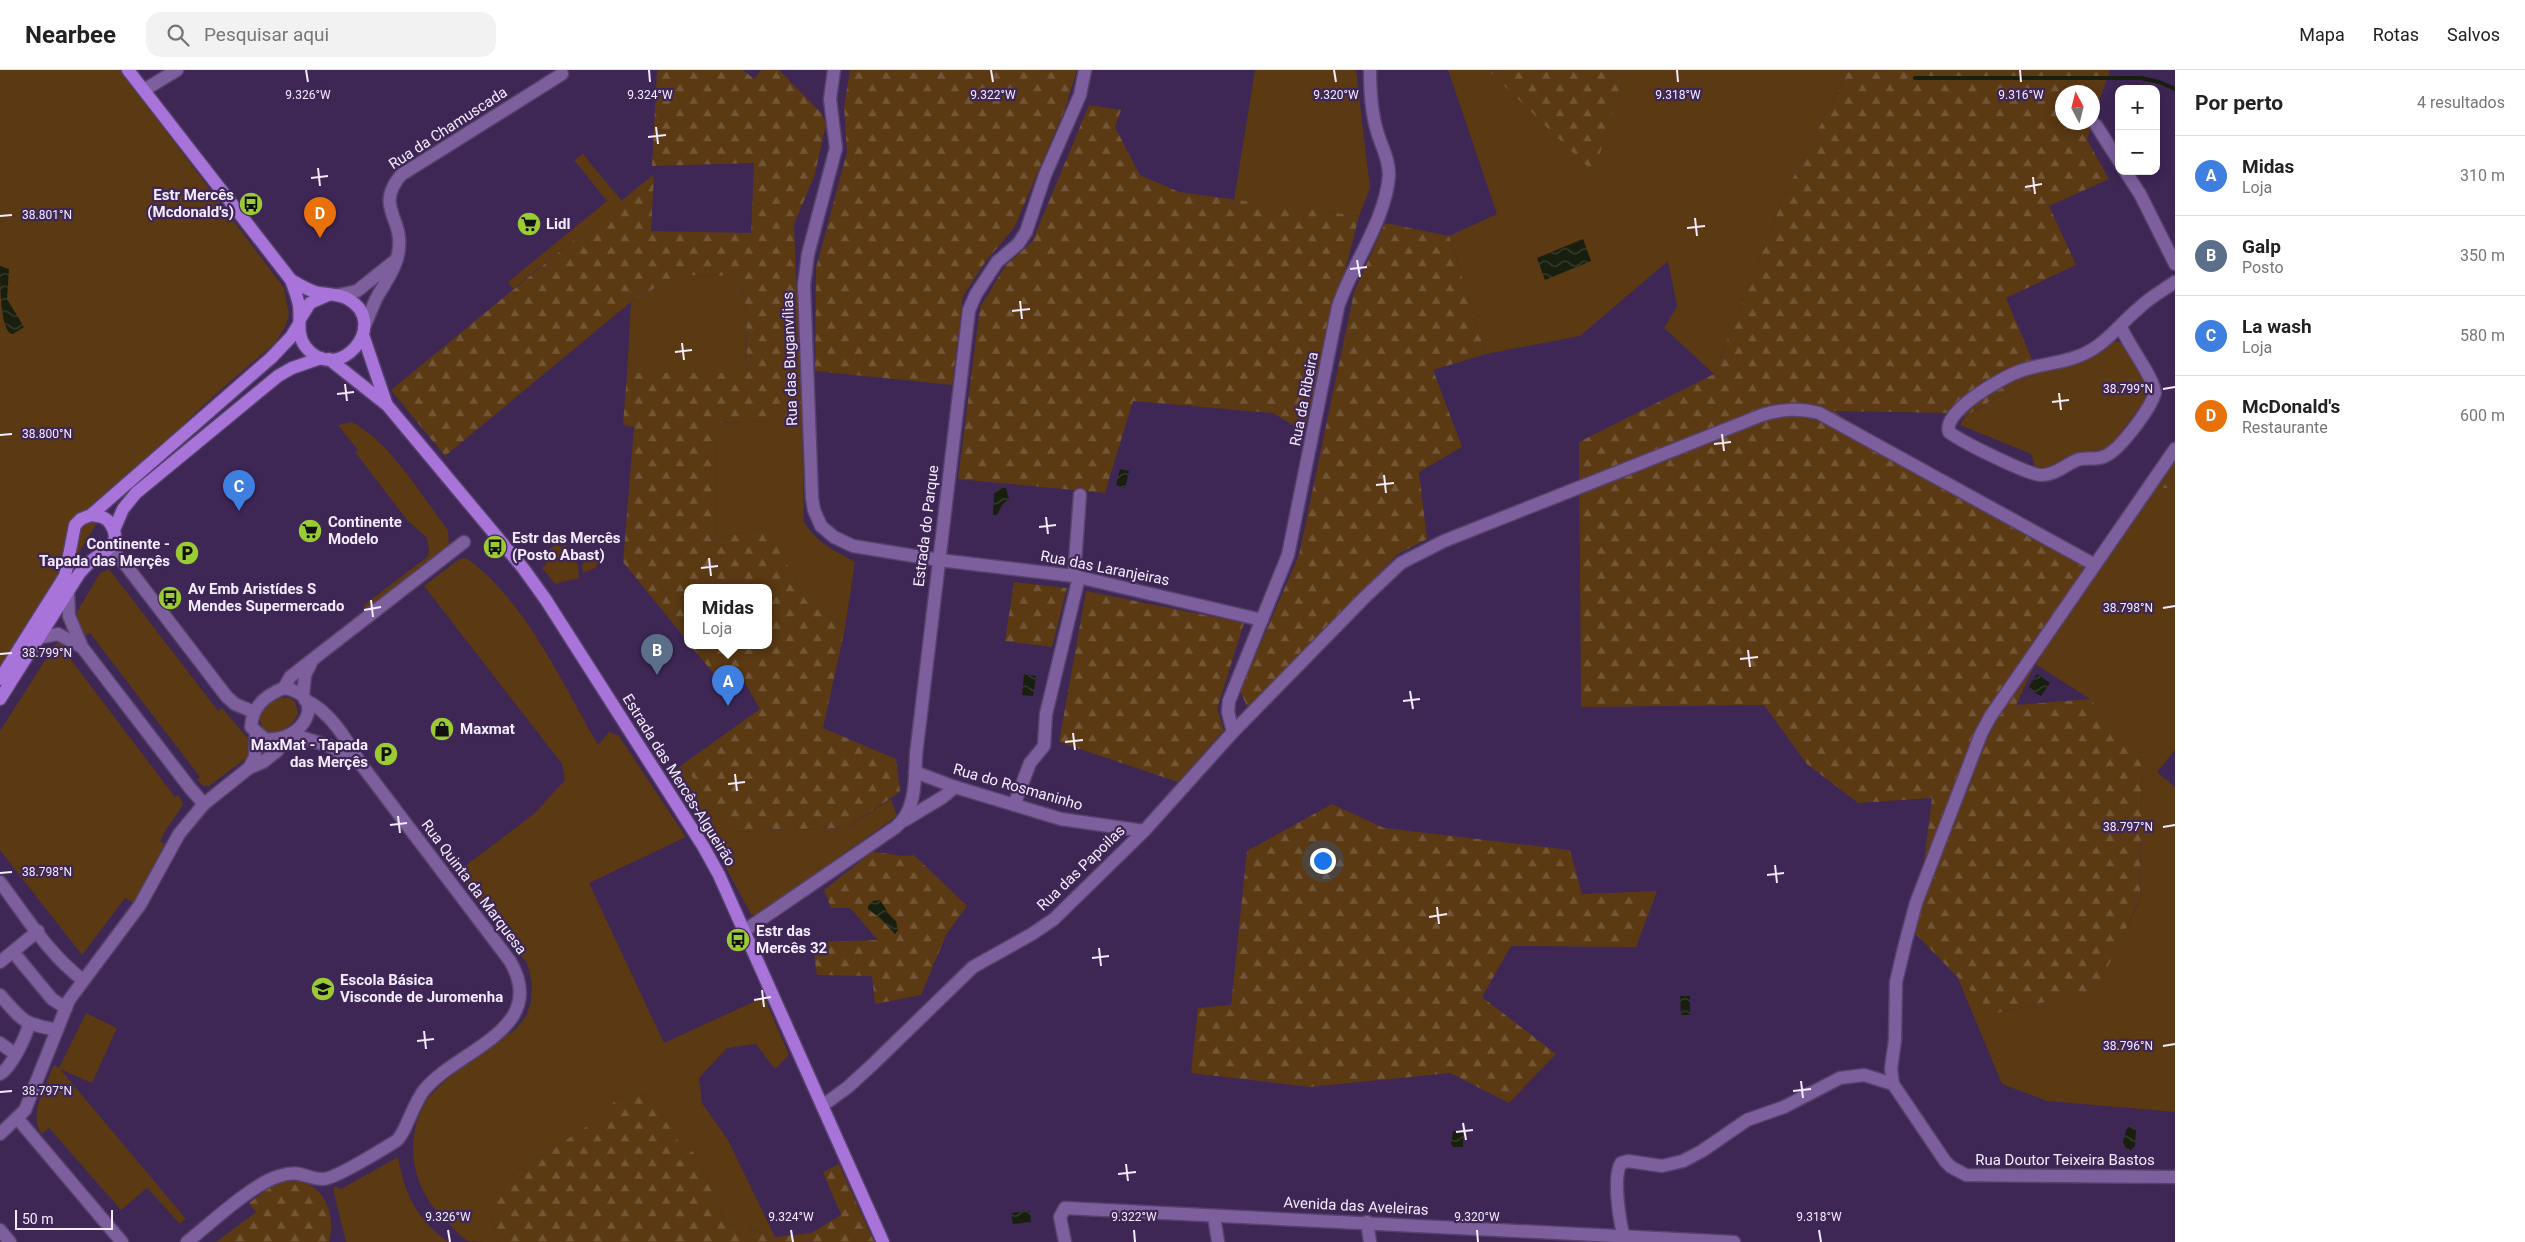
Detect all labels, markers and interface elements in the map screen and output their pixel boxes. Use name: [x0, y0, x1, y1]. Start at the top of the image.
search box: [146, 12, 496, 57]
text: Nearbee: [25, 21, 116, 49]
icon: search: [164, 21, 192, 49]
text: Pesquisar aqui: [204, 23, 329, 46]
text: Mapa: [2299, 24, 2345, 45]
text: Rotas: [2373, 24, 2419, 45]
text: Salvos: [2447, 24, 2500, 45]
street label: Rua da Chamuscada: [385, 83, 511, 173]
north arrow: [2055, 85, 2100, 130]
map controls: [2115, 85, 2160, 175]
button: +: [2115, 85, 2160, 130]
text: 9.326°W: [285, 88, 331, 102]
text: 9.324°W: [627, 88, 673, 102]
text: 9.322°W: [970, 88, 1016, 102]
text: 9.320°W: [1313, 88, 1359, 102]
text: 9.318°W: [1655, 88, 1701, 102]
text: 9.316°W: [1998, 88, 2044, 102]
text: Por perto: [2195, 91, 2283, 115]
text: 4 resultados: [2417, 93, 2505, 112]
button: −: [2115, 130, 2160, 175]
text: Midas: [2242, 155, 2294, 178]
text: A: [2206, 166, 2216, 185]
text: 310 m: [2460, 166, 2505, 185]
text: Loja: [2242, 178, 2272, 197]
place label: Estr Mercês (Mcdonald's): [147, 186, 234, 221]
bus stop icon: Estr Mercês (Mcdonald's): [238, 191, 264, 217]
pin: D: [304, 197, 336, 238]
text: 38.801°N: [22, 208, 72, 222]
supermarket icon: Lidl: [516, 211, 542, 237]
place label: Lidl: [546, 215, 571, 233]
text: Galp: [2242, 235, 2281, 258]
text: B: [2206, 246, 2216, 265]
text: 350 m: [2460, 246, 2505, 265]
text: Posto: [2242, 258, 2284, 277]
street label: Rua das Buganvílias: [779, 292, 801, 426]
text: La wash: [2242, 315, 2312, 338]
text: C: [2206, 326, 2216, 345]
text: 580 m: [2460, 326, 2505, 345]
text: Loja: [2242, 338, 2272, 357]
street label: Rua da Ribeira: [1286, 350, 1322, 448]
text: 38.799°N: [2103, 382, 2153, 396]
text: McDonald's: [2242, 395, 2340, 418]
text: D: [2206, 406, 2216, 425]
text: 600 m: [2460, 406, 2505, 425]
text: Restaurante: [2242, 418, 2328, 437]
text: 38.800°N: [22, 427, 72, 441]
street label: Estrada do Parque: [910, 464, 942, 588]
pin: C: [223, 470, 255, 511]
place label: Continente Modelo: [328, 513, 402, 548]
supermarket icon: Continente Modelo: [297, 518, 323, 544]
place label: Estr das Mercês (Posto Abast): [512, 529, 621, 564]
bus stop icon: Estr das Mercês (Posto Abast): [482, 534, 508, 560]
place label: Continente - Tapada das Merçês: [39, 535, 170, 570]
parking icon: Continente - Tapada das Merçês: [174, 540, 200, 566]
street label: Rua das Laranjeiras: [1039, 547, 1171, 589]
place label: Av Emb Aristídes S Mendes Supermercado: [188, 580, 345, 615]
popup: [684, 584, 772, 649]
bus stop icon: Av Emb Aristídes S Mendes Supermercado: [157, 585, 183, 611]
text: Midas: [702, 596, 754, 619]
text: 38.798°N: [2103, 601, 2153, 615]
text: Loja: [702, 619, 732, 638]
pin: B: [641, 634, 673, 675]
text: 38.799°N: [22, 646, 72, 660]
pin: A: [712, 665, 744, 706]
street label: Estrada das Mercês-Algueirão: [619, 691, 739, 869]
shop icon: Maxmat: [429, 716, 455, 742]
place label: Maxmat: [460, 720, 515, 738]
place label: MaxMat - Tapada das Merçês: [251, 736, 368, 771]
parking icon: MaxMat - Tapada das Merçês: [373, 741, 399, 767]
street label: Rua do Rosmaninho: [951, 760, 1085, 814]
street label: Rua Quinta da Marquesa: [417, 816, 531, 958]
text: 38.797°N: [2103, 820, 2153, 834]
street label: Rua das Papoilas: [1033, 822, 1129, 914]
your location: [1310, 848, 1336, 874]
text: 38.798°N: [22, 865, 72, 879]
place label: Estr das Mercês 32: [756, 922, 828, 957]
bus stop icon: Estr das Mercês 32: [725, 927, 751, 953]
place label: Escola Básica Visconde de Juromenha: [340, 971, 503, 1006]
school or university icon: Escola Básica Visconde de Juromenha: [310, 976, 336, 1002]
text: 38.796°N: [2103, 1039, 2153, 1053]
text: 38.797°N: [22, 1084, 72, 1098]
street label: Rua Doutor Teixeira Bastos: [1975, 1151, 2155, 1169]
street label: Avenida das Aveleiras: [1283, 1193, 1429, 1219]
scale bar: [15, 1207, 112, 1230]
text: 9.326°W: [425, 1210, 471, 1224]
text: 9.324°W: [768, 1210, 814, 1224]
text: 9.322°W: [1111, 1210, 1157, 1224]
text: 9.320°W: [1454, 1210, 1500, 1224]
text: 9.318°W: [1796, 1210, 1842, 1224]
text: 50 m: [22, 1211, 54, 1227]

